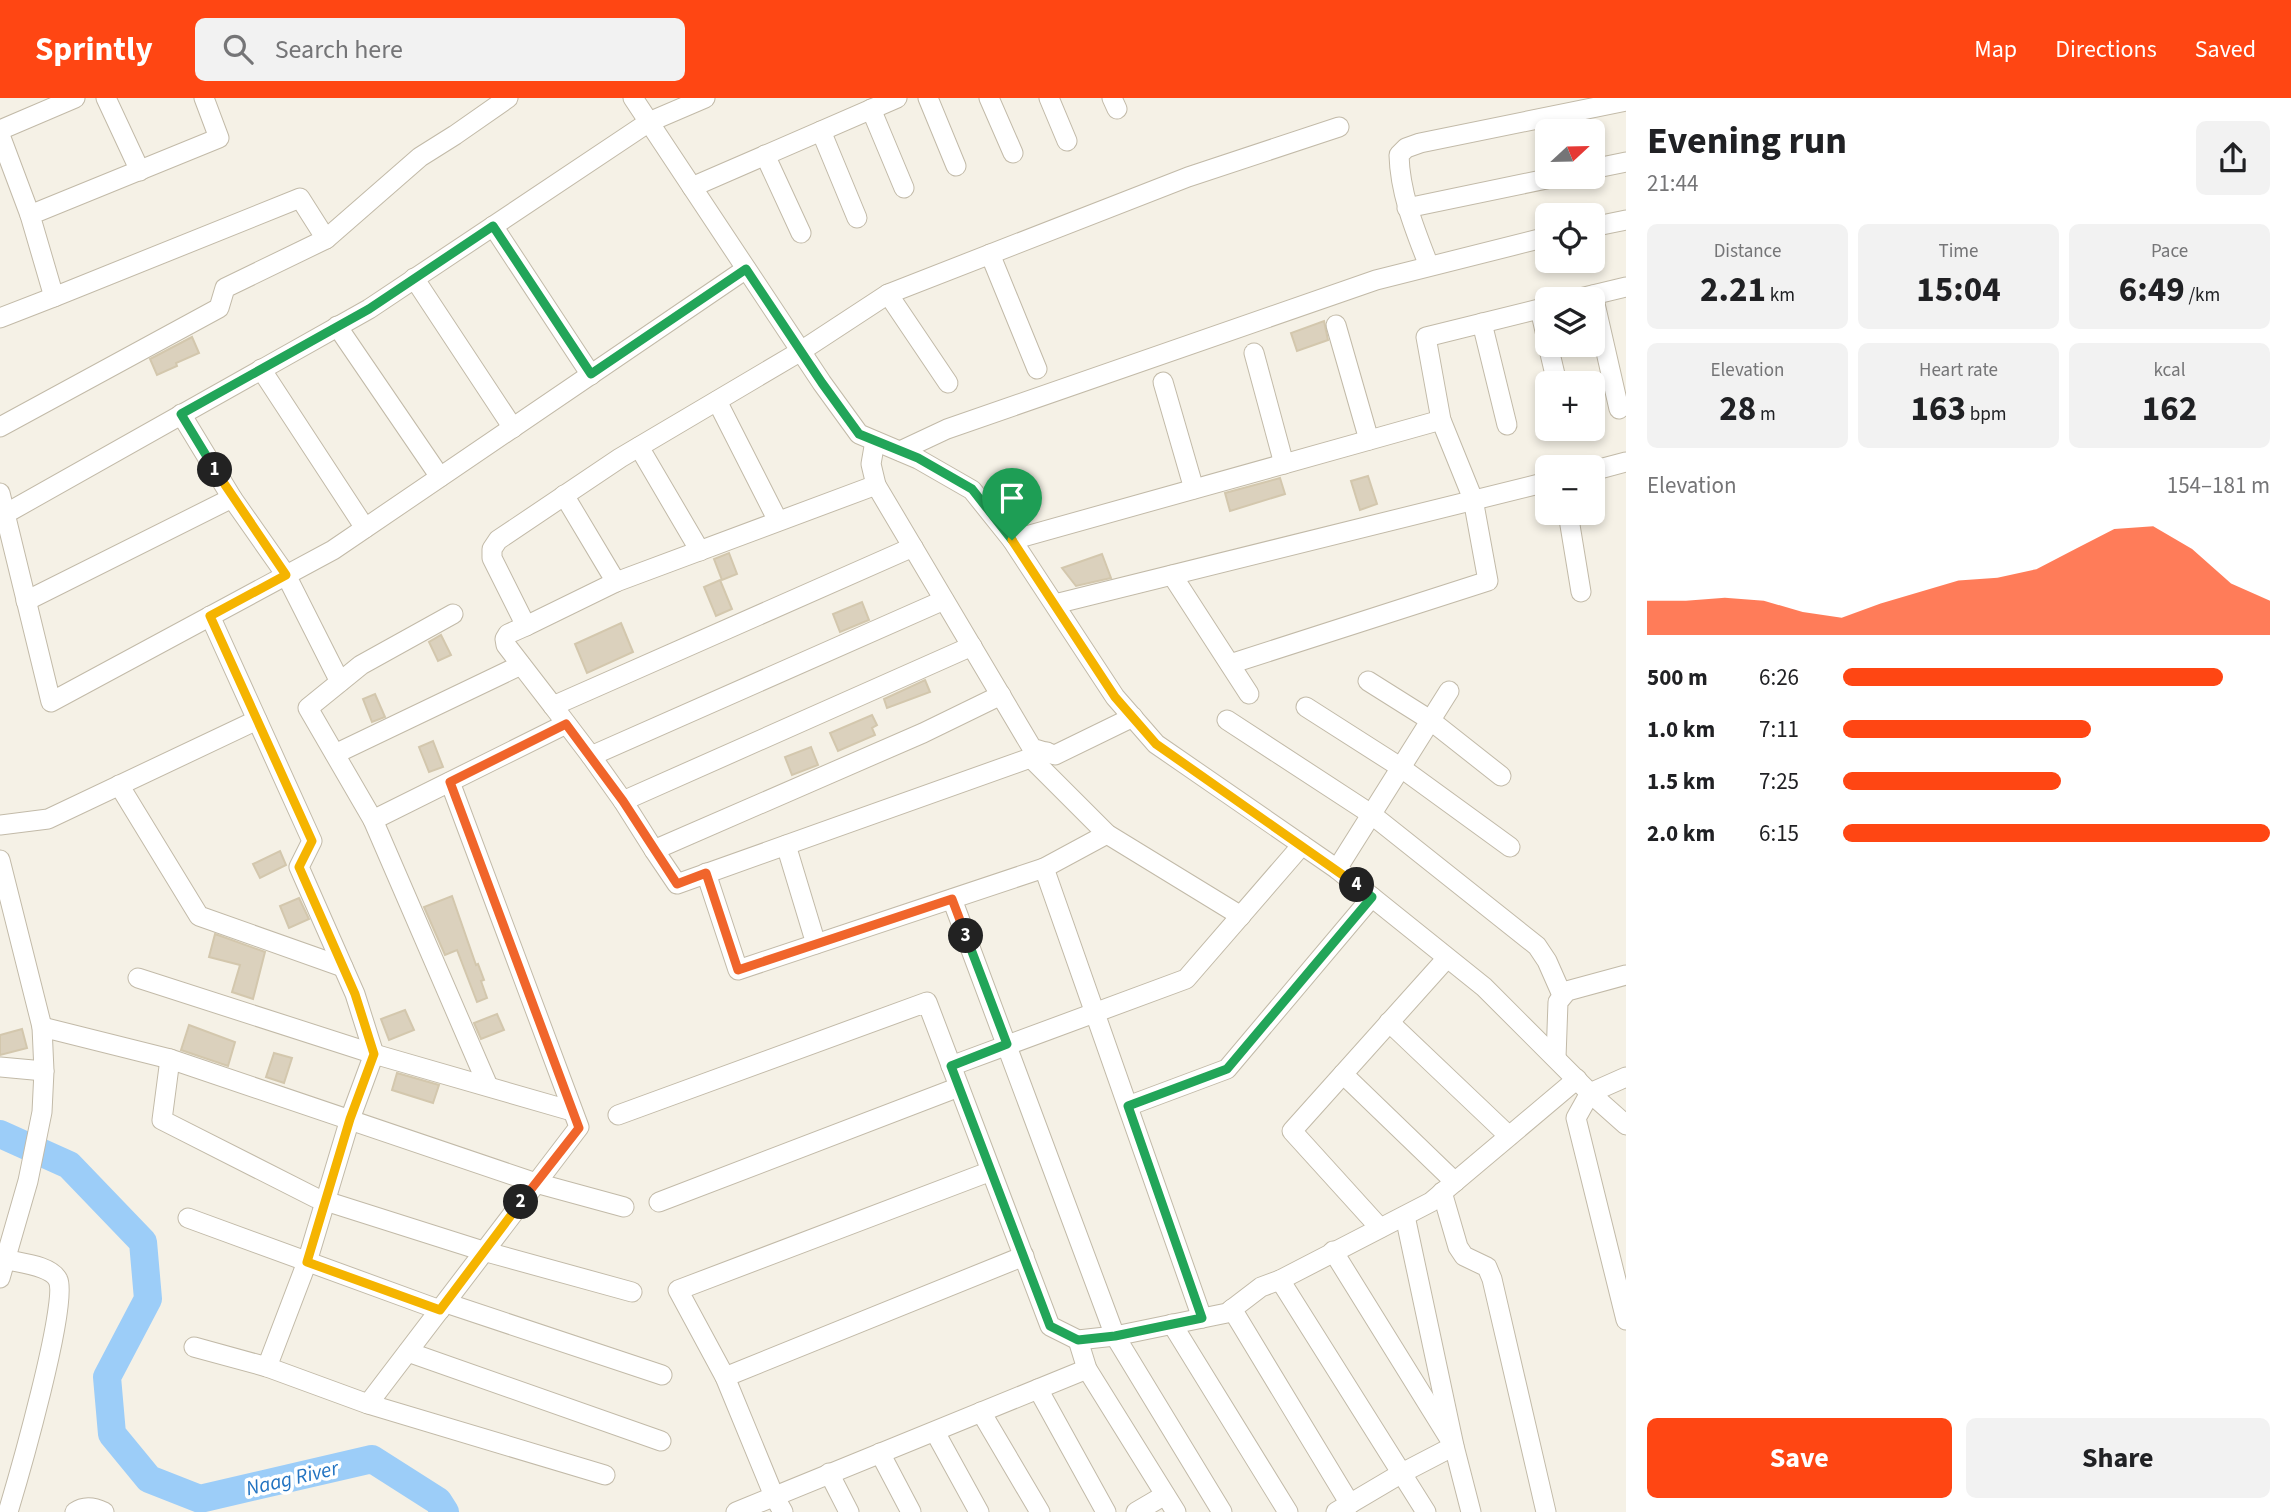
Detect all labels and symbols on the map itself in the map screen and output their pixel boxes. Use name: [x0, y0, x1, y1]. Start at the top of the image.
north arrow: [1535, 119, 1605, 189]
pin: 1: [198, 452, 232, 488]
pin: [982, 468, 1042, 540]
pin: 4: [1340, 868, 1374, 902]
pin: 3: [948, 918, 984, 954]
pin: 2: [504, 1184, 538, 1220]
water label: Naag River: [243, 1453, 342, 1503]

